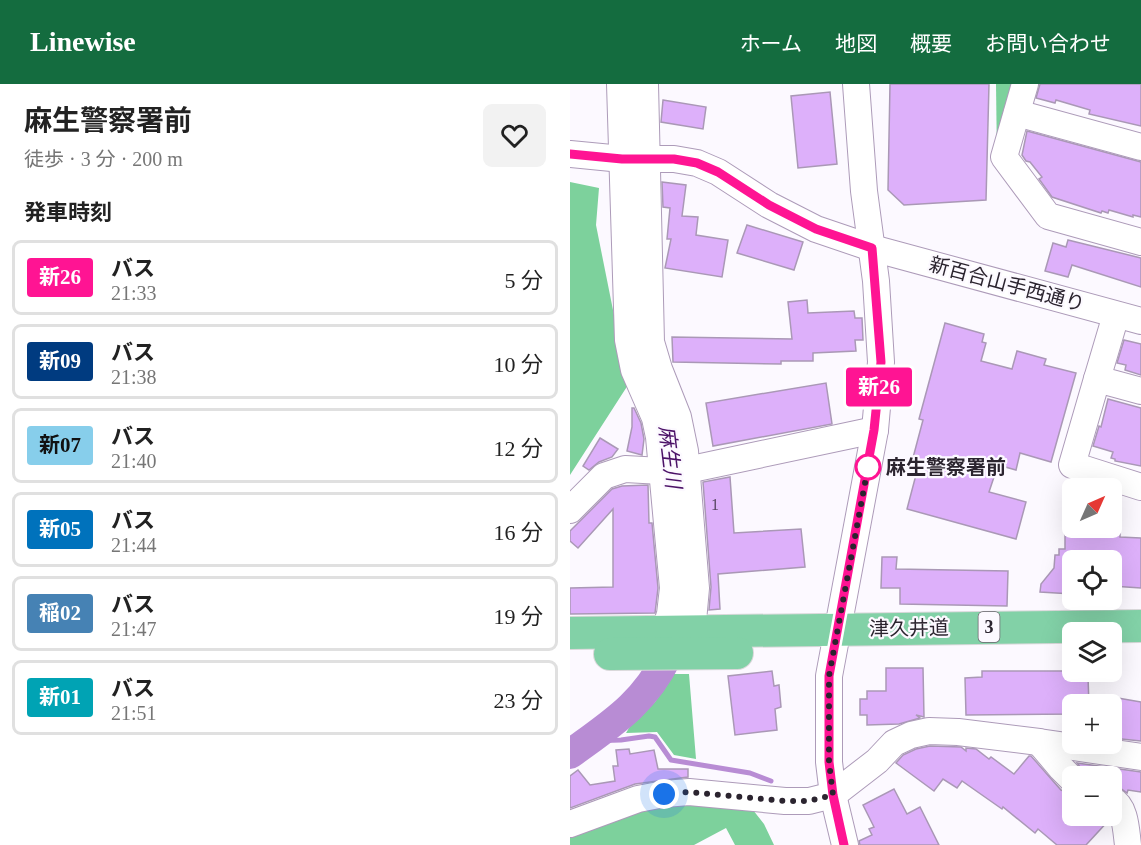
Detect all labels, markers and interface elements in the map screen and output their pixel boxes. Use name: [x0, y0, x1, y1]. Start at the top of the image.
text: Linewise: [30, 26, 136, 57]
text: ホーム: [740, 32, 802, 56]
text: 地図: [835, 32, 877, 56]
text: 概要: [910, 32, 952, 56]
text: お問い合わせ: [985, 32, 1111, 56]
button: heart: [483, 104, 546, 167]
text: 麻生警察署前: [24, 105, 192, 136]
text: 徒歩 · 3 分 · 200 m: [24, 148, 183, 170]
text: 発車時刻: [24, 200, 112, 225]
street label: 新百合山手西通り: [927, 253, 1087, 315]
text: バス: [111, 256, 155, 281]
text: 新26: [39, 265, 81, 289]
text: 5 分: [504, 268, 543, 293]
text: 21:33: [111, 282, 157, 304]
text: バス: [111, 340, 155, 365]
text: 新09: [39, 349, 81, 373]
text: 10 分: [493, 352, 543, 377]
text: 21:38: [111, 366, 157, 388]
line badge: 新26: [844, 368, 914, 406]
text: 新26: [858, 375, 900, 399]
text: バス: [111, 424, 155, 449]
water label: 麻生川: [654, 424, 686, 492]
text: 新07: [39, 433, 81, 457]
text: 12 分: [493, 436, 543, 461]
text: 21:40: [111, 450, 157, 472]
marker: 麻生警察署前: [855, 454, 881, 480]
place label: 麻生警察署前: [886, 456, 1006, 478]
north arrow: [1062, 478, 1122, 538]
map controls: [1062, 478, 1122, 826]
house number: 1: [711, 496, 719, 513]
text: バス: [111, 508, 155, 533]
text: 新05: [39, 517, 81, 541]
text: 16 分: [493, 520, 543, 545]
text: 21:44: [111, 534, 157, 556]
button: locate: [1062, 550, 1122, 610]
text: バス: [111, 592, 155, 617]
text: 稲02: [39, 601, 81, 625]
text: 19 分: [493, 604, 543, 629]
road number: 3: [978, 612, 1000, 642]
street label: 津久井道: [869, 616, 949, 640]
text: 21:47: [111, 618, 157, 640]
button: layers: [1062, 622, 1122, 682]
text: バス: [111, 676, 155, 701]
text: 新01: [39, 685, 81, 709]
text: 23 分: [493, 688, 543, 713]
button: +: [1062, 694, 1122, 754]
text: 21:51: [111, 702, 157, 724]
button: −: [1062, 766, 1122, 826]
your location: [649, 779, 679, 809]

